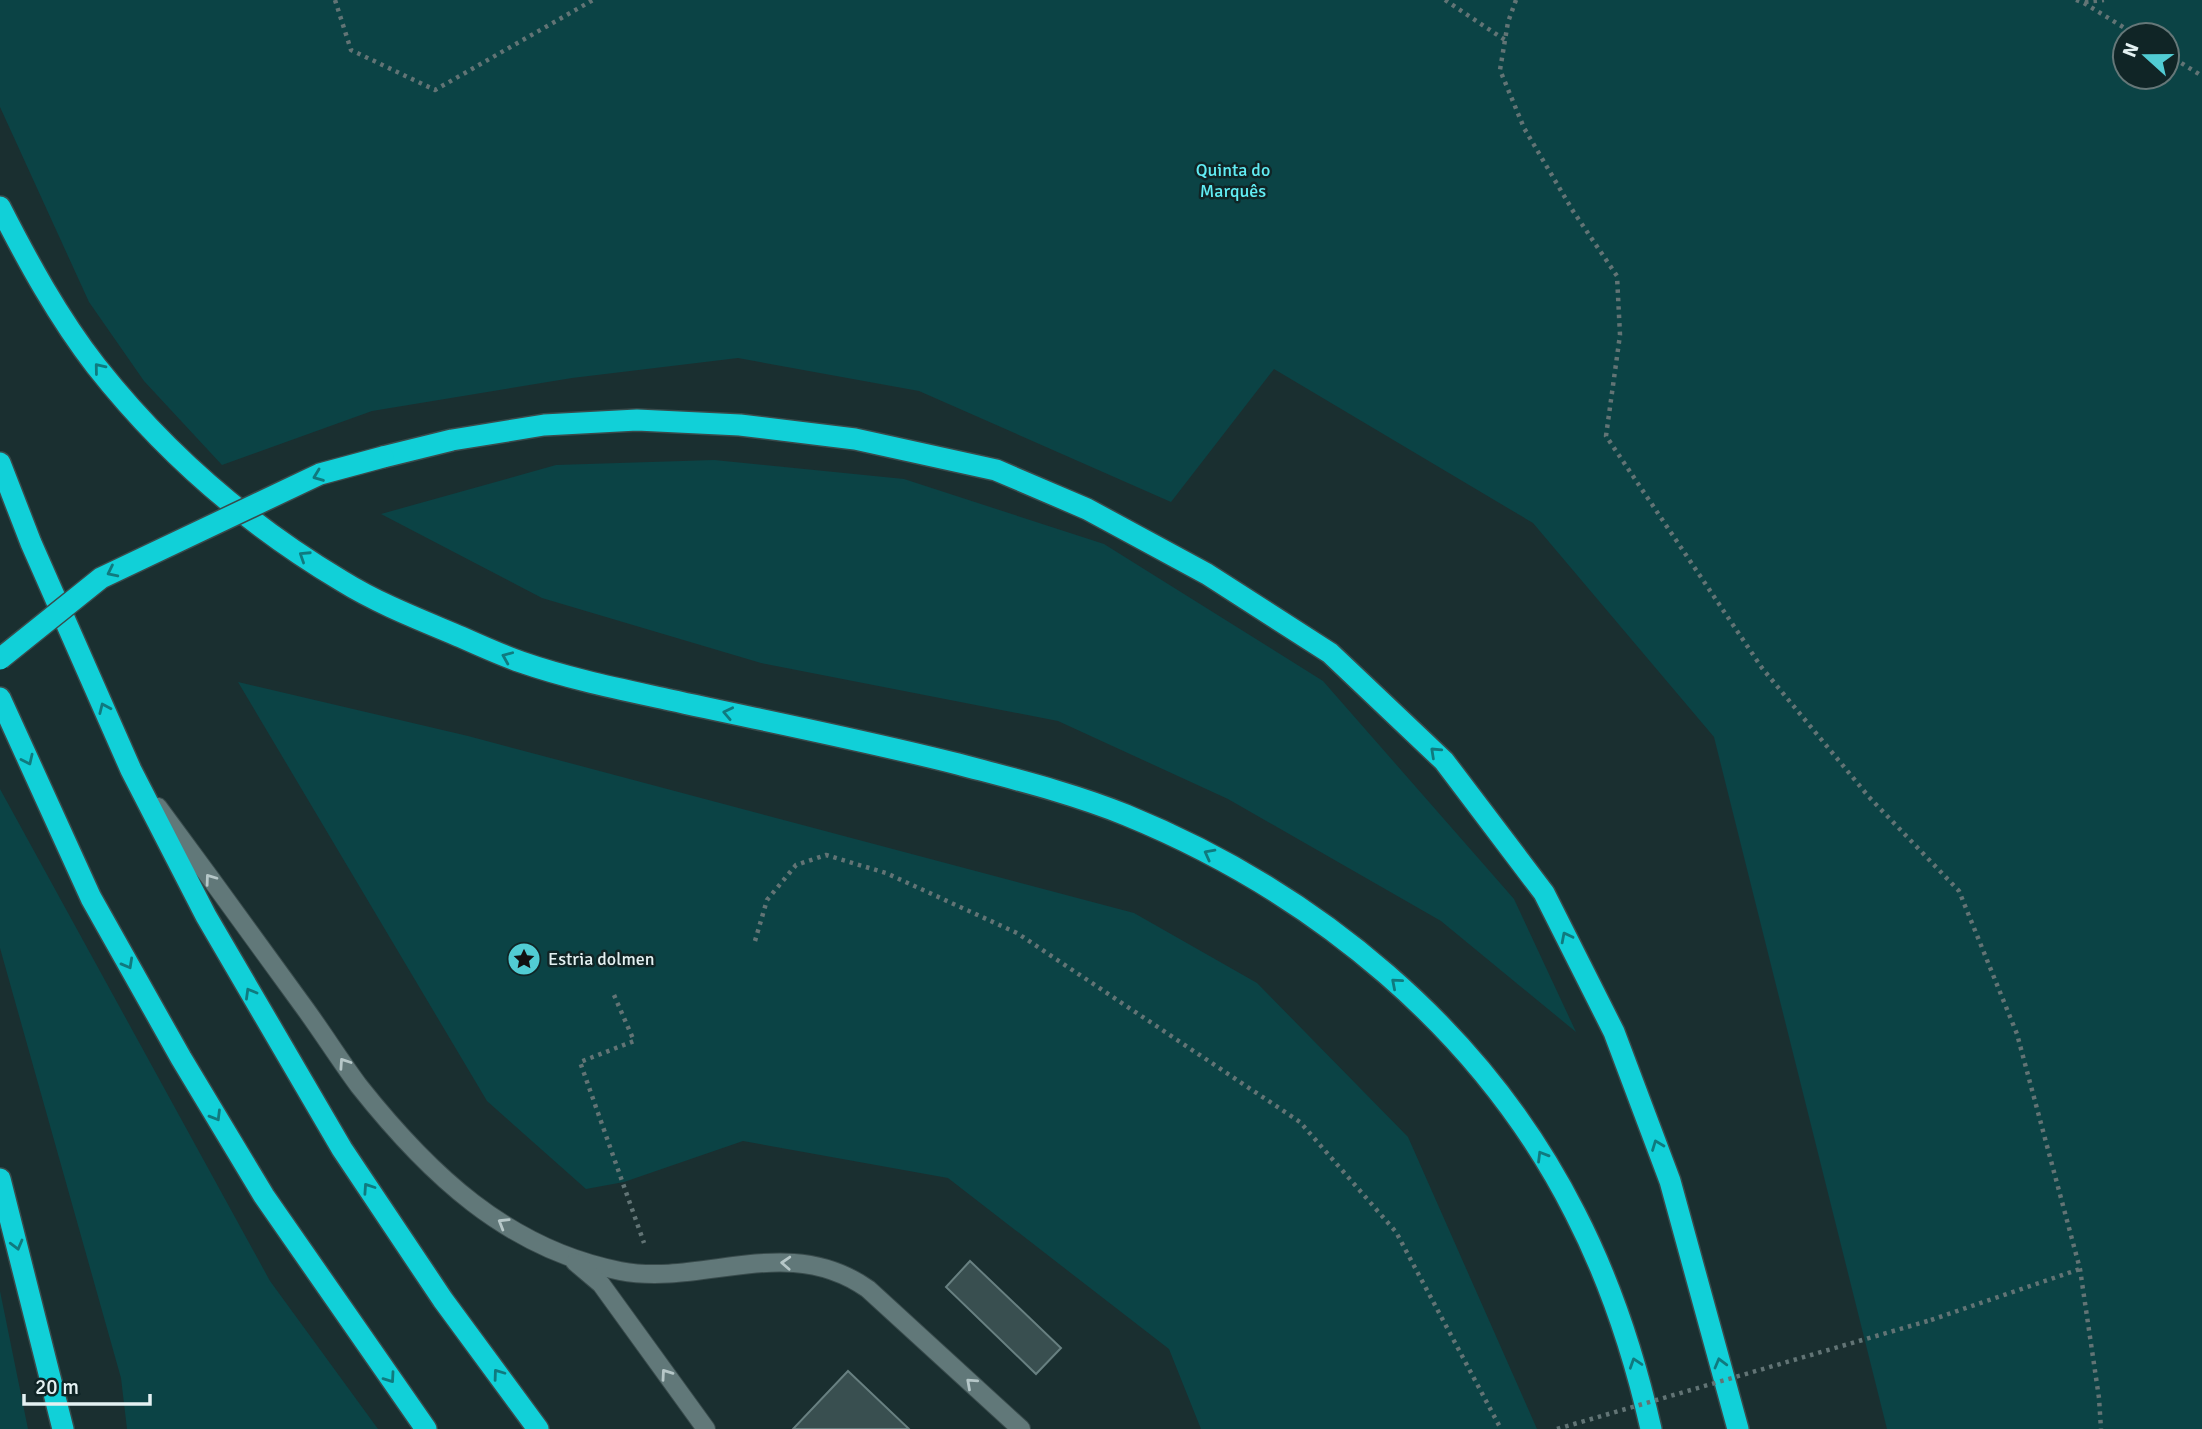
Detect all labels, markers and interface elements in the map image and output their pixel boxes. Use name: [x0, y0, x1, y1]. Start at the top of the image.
north arrow: [2111, 21, 2181, 91]
text: N: [2117, 40, 2145, 61]
park label: Quinta do Marquês: [1196, 159, 1270, 202]
one-way arrow: [94, 363, 107, 376]
one-way arrow: [312, 468, 324, 482]
one-way arrow: [299, 552, 312, 564]
one-way arrow: [107, 564, 119, 578]
one-way arrow: [502, 651, 514, 665]
one-way arrow: [98, 702, 112, 714]
one-way arrow: [722, 706, 734, 721]
one-way arrow: [1430, 747, 1443, 760]
one-way arrow: [20, 753, 34, 765]
one-way arrow: [1204, 848, 1217, 862]
one-way arrow: [206, 874, 219, 887]
one-way arrow: [1560, 932, 1574, 944]
place icon: Estria dolmen: [505, 940, 543, 978]
place label: Estria dolmen: [548, 948, 655, 970]
one-way arrow: [120, 957, 133, 969]
one-way arrow: [1391, 979, 1404, 991]
one-way arrow: [245, 988, 258, 1000]
one-way arrow: [340, 1058, 352, 1071]
one-way arrow: [207, 1109, 220, 1122]
one-way arrow: [1651, 1139, 1665, 1151]
one-way arrow: [1537, 1150, 1550, 1163]
one-way arrow: [363, 1182, 376, 1195]
one-way arrow: [497, 1218, 510, 1231]
one-way arrow: [9, 1239, 23, 1251]
one-way arrow: [780, 1255, 791, 1270]
one-way arrow: [1629, 1357, 1643, 1369]
one-way arrow: [1714, 1357, 1728, 1369]
scale bar: [24, 1362, 150, 1406]
one-way arrow: [494, 1369, 506, 1382]
one-way arrow: [662, 1369, 674, 1382]
one-way arrow: [382, 1370, 394, 1383]
text: 20 m: [35, 1374, 79, 1400]
one-way arrow: [966, 1379, 979, 1391]

